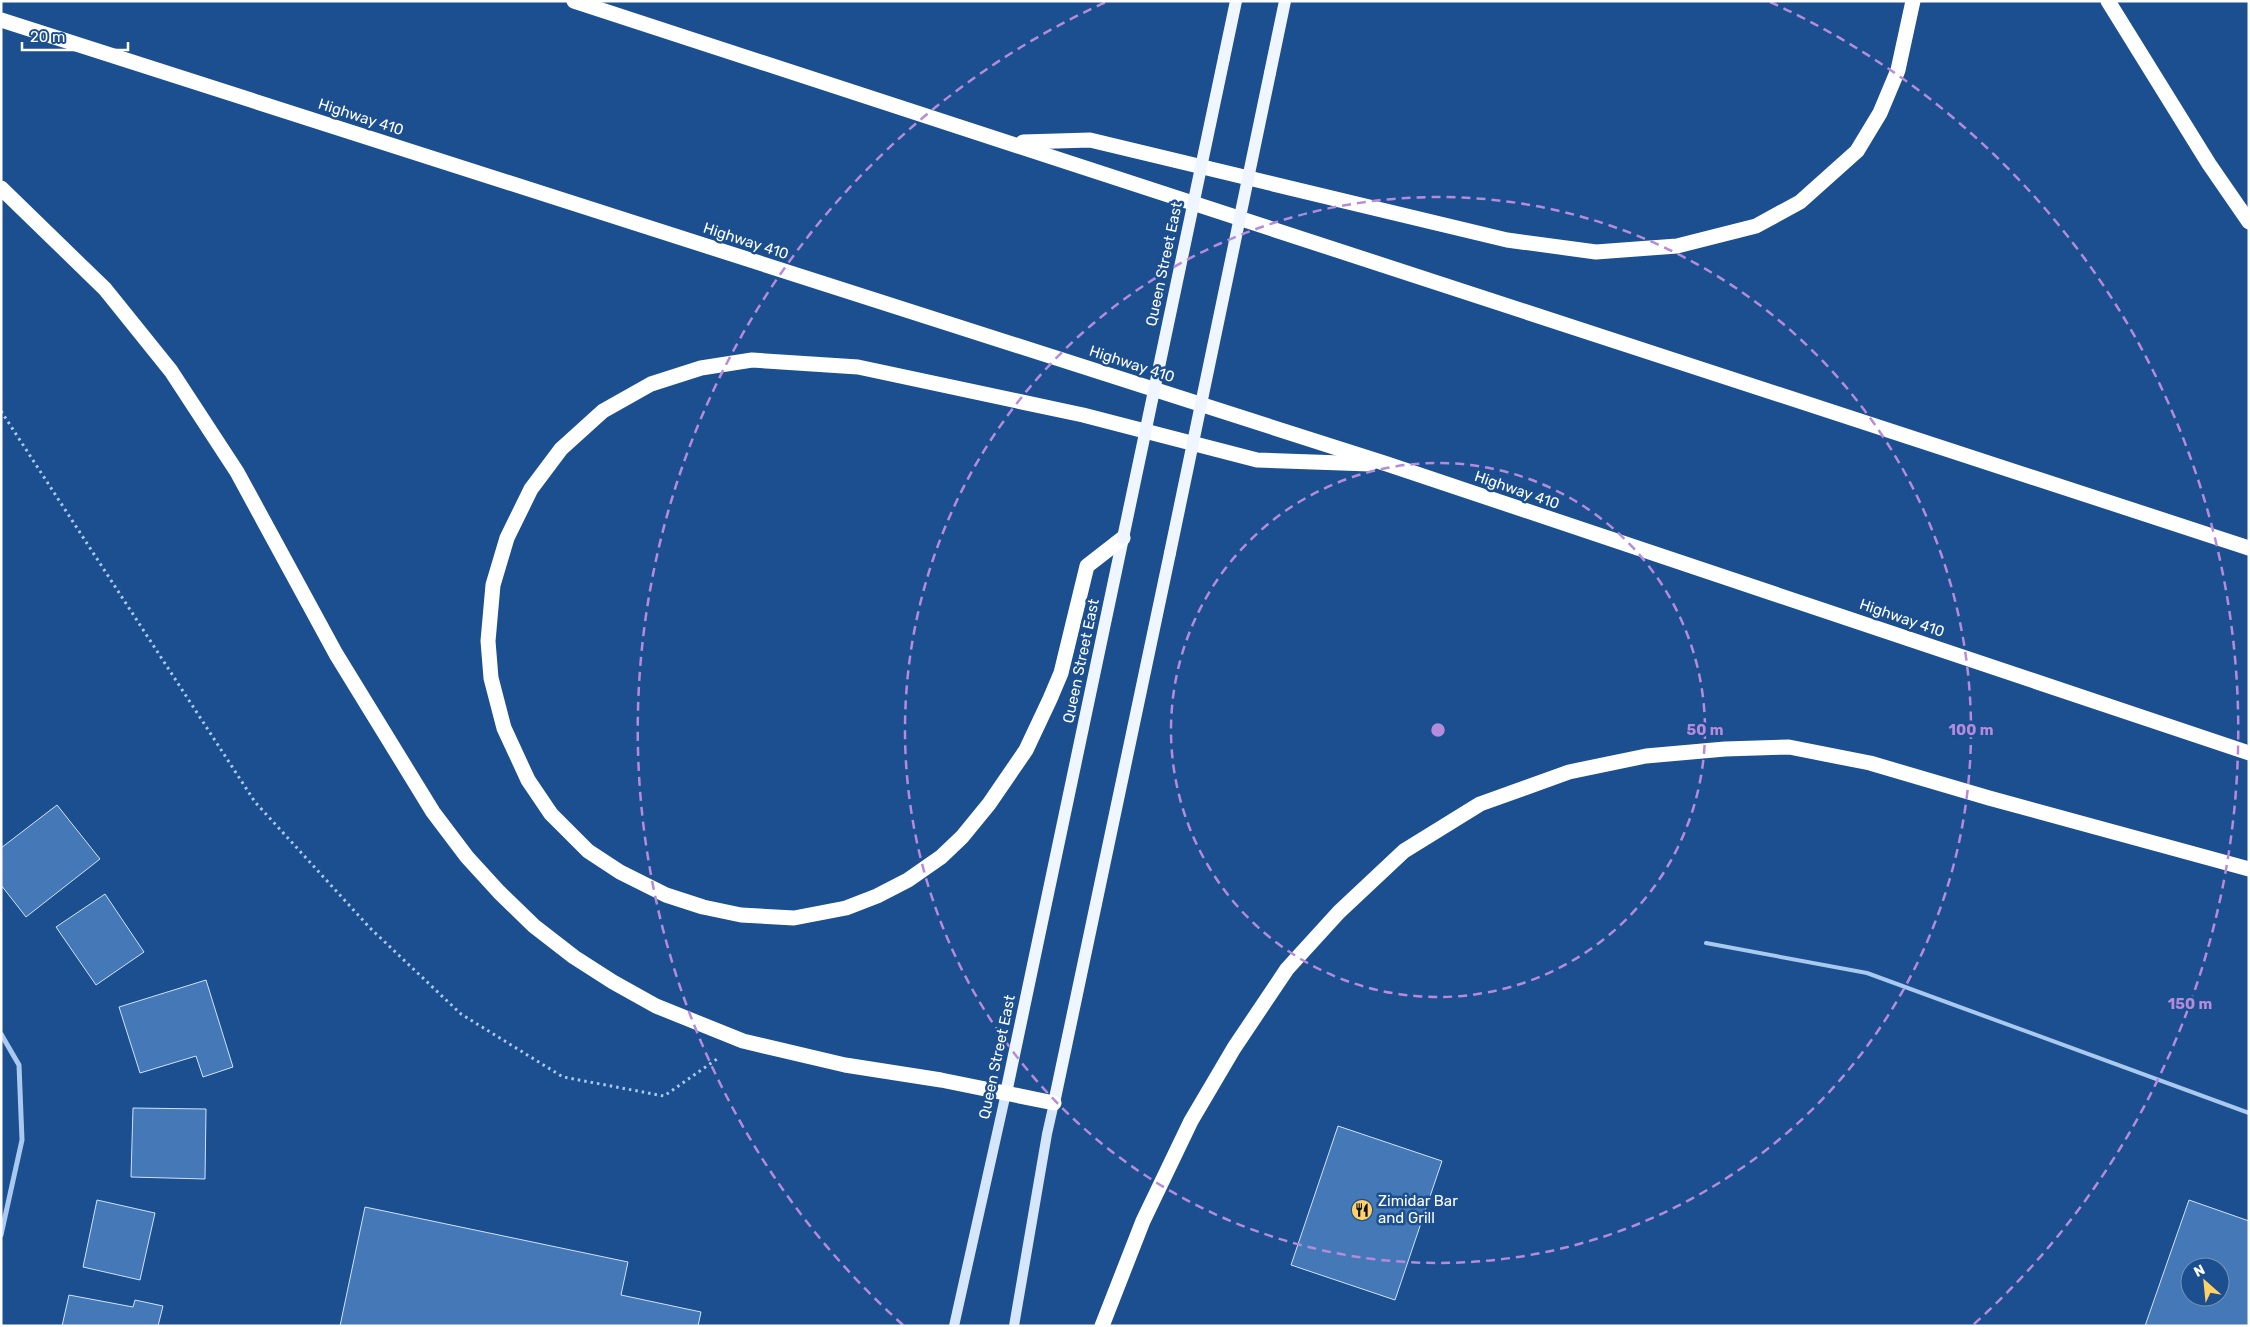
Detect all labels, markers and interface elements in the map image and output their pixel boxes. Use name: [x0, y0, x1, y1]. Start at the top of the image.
scale bar: [22, 20, 129, 52]
text: 20 m: [30, 28, 65, 46]
street label: Highway 410: [316, 95, 406, 139]
street label: Queen Street East: [1142, 200, 1186, 328]
street label: Highway 410: [701, 219, 791, 263]
street label: Highway 410: [1087, 342, 1177, 386]
street label: Highway 410: [1472, 467, 1562, 513]
street label: Highway 410: [1857, 595, 1947, 641]
street label: Queen Street East: [1059, 597, 1103, 725]
centre of rings: [1429, 721, 1447, 739]
text: 50 m: [1687, 721, 1723, 739]
text: 100 m: [1949, 721, 1993, 739]
street label: Queen Street East: [975, 993, 1019, 1121]
text: 150 m: [2168, 995, 2212, 1013]
place label: Zimidar Bar and Grill: [1378, 1192, 1458, 1227]
restaurant icon: Zimidar Bar and Grill: [1350, 1198, 1374, 1222]
north arrow: [2180, 1257, 2230, 1307]
text: N: [2191, 1261, 2208, 1281]

